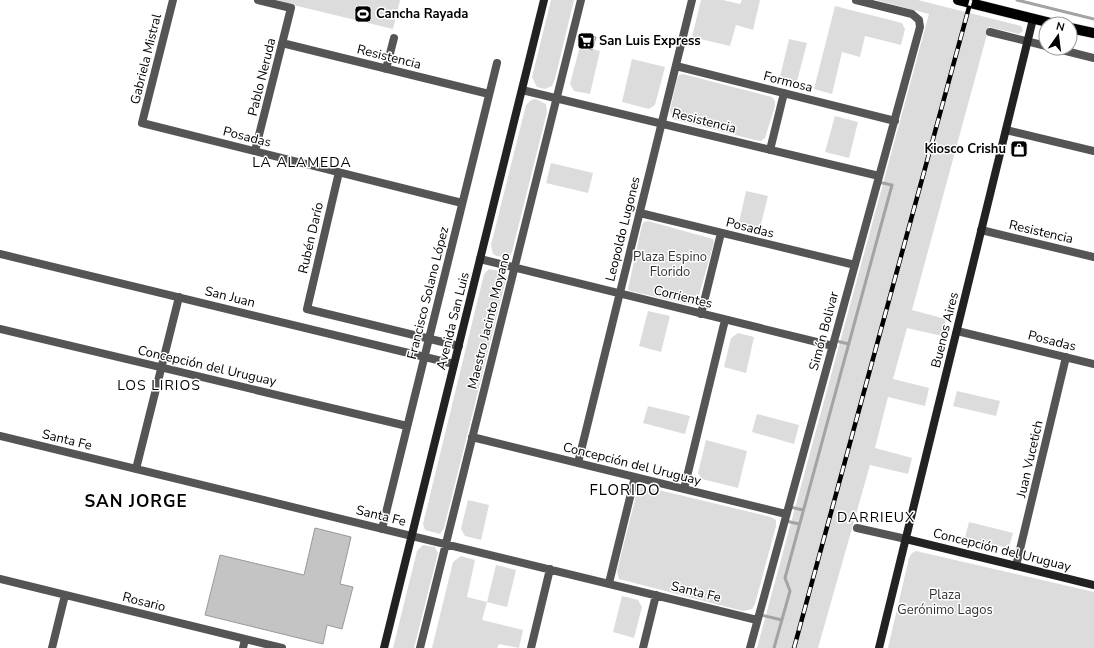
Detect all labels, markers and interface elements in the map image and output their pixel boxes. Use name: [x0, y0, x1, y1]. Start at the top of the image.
sports icon: Cancha Rayada: [353, 4, 373, 24]
place label: Cancha Rayada: [376, 5, 468, 23]
street label: Gabriela Mistral: [126, 12, 166, 106]
north arrow: [1038, 16, 1078, 56]
text: N: [1054, 19, 1066, 35]
supermarket icon: San Luis Express: [576, 31, 596, 51]
place label: San Luis Express: [599, 32, 701, 50]
street label: Pablo Neruda: [244, 36, 280, 118]
street label: Resistencia: [355, 40, 423, 74]
street label: Formosa: [761, 67, 815, 97]
street label: Resistencia: [670, 104, 738, 138]
street label: Posadas: [221, 122, 273, 152]
shop icon: Kiosco Crishu: [1009, 139, 1029, 159]
place label: Kiosco Crishu: [925, 140, 1006, 158]
district label: LA ALAMEDA: [252, 153, 352, 172]
street label: Leopoldo Lugones: [601, 175, 645, 283]
street label: Rubén Darío: [294, 201, 328, 275]
street label: Posadas: [724, 213, 776, 243]
street label: Resistencia: [1007, 216, 1075, 248]
street label: Francisco Solano López: [403, 225, 453, 361]
park label: Plaza Espino Florido: [633, 248, 707, 281]
street label: Maestro Jacinto Moyano: [463, 251, 515, 391]
street label: Avenida San Luis: [432, 270, 474, 372]
street label: Corrientes: [652, 281, 714, 313]
street label: San Juan: [203, 282, 257, 312]
street label: Simón Bolivar: [805, 289, 843, 372]
street label: Buenos Aires: [927, 290, 963, 370]
street label: Posadas: [1026, 326, 1078, 356]
street label: Concepción del Uruguay: [136, 341, 278, 391]
district label: LOS LIRIOS: [117, 376, 201, 395]
street label: Juan Vucetich: [1012, 419, 1048, 500]
street label: Santa Fe: [40, 425, 94, 455]
street label: Concepción del Uruguay: [561, 438, 703, 490]
district label: FLORIDO: [590, 480, 660, 500]
district label: SAN JORGE: [84, 490, 188, 513]
street label: Santa Fe: [354, 501, 408, 531]
district label: DARRIEUX: [837, 508, 915, 527]
street label: Concepción del Uruguay: [931, 524, 1073, 576]
street label: Santa Fe: [669, 577, 723, 607]
park label: Plaza Gerónimo Lagos: [897, 586, 993, 619]
street label: Rosario: [121, 588, 167, 616]

